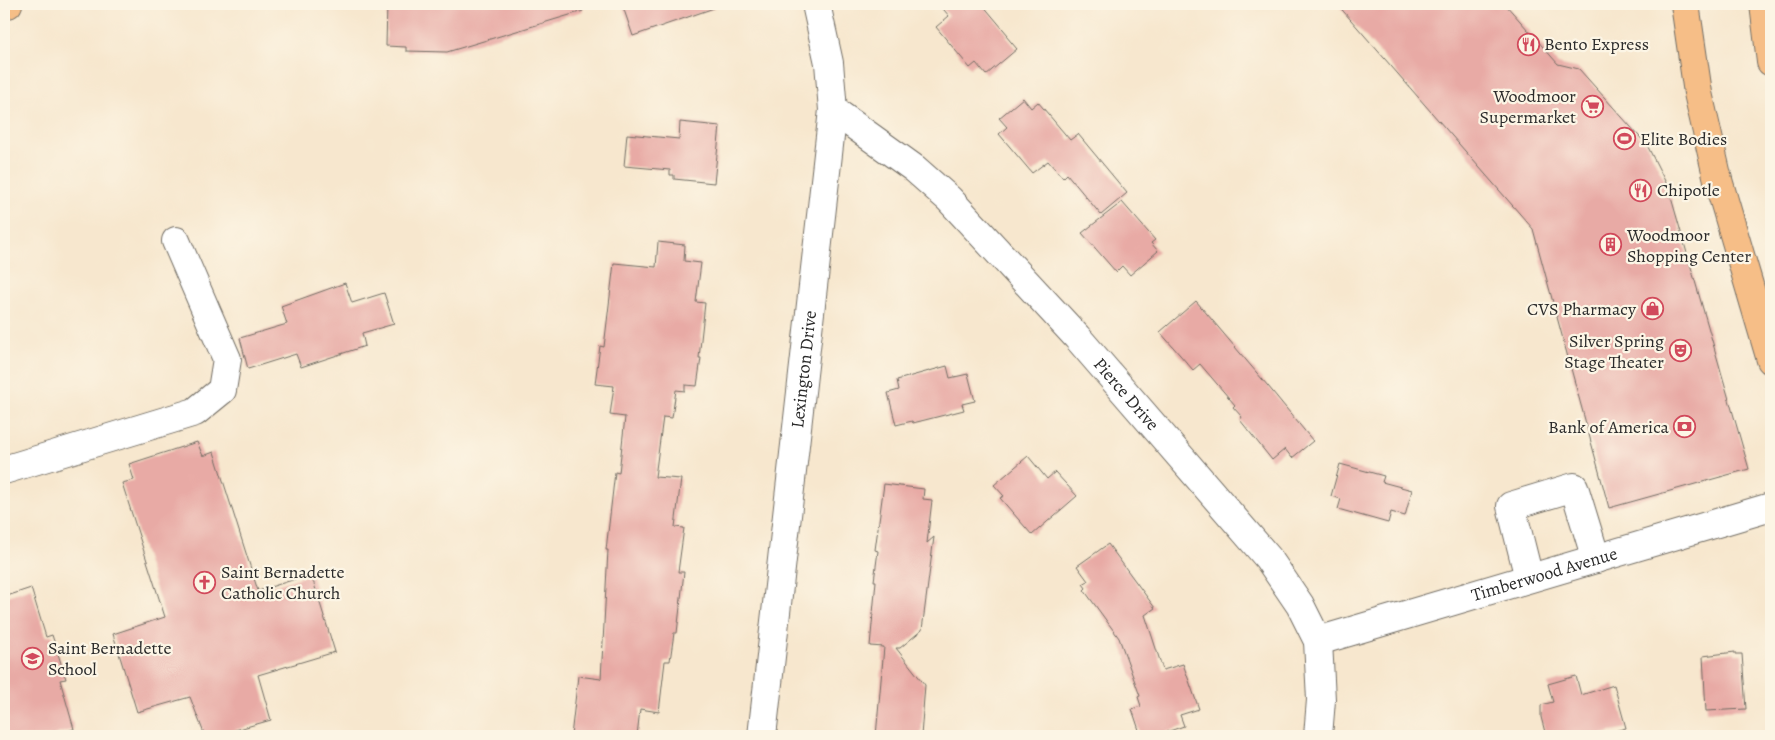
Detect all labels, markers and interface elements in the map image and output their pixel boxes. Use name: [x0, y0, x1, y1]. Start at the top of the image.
restaurant icon: Bento Express: [1516, 32, 1540, 56]
place label: Bento Express: [1544, 32, 1649, 56]
place label: Woodmoor Supermarket: [1479, 84, 1576, 129]
supermarket icon: Woodmoor Supermarket: [1580, 94, 1604, 118]
sports icon: Elite Bodies: [1612, 127, 1636, 151]
place label: Elite Bodies: [1640, 127, 1727, 151]
restaurant icon: Chipotle: [1629, 178, 1653, 202]
place label: Chipotle: [1657, 178, 1720, 202]
place label: Woodmoor Shopping Center: [1626, 223, 1751, 268]
building icon: Woodmoor Shopping Center: [1599, 233, 1623, 257]
place label: CVS Pharmacy: [1527, 297, 1637, 321]
shop icon: CVS Pharmacy: [1640, 297, 1664, 321]
street label: Lexington Drive: [785, 309, 822, 429]
place label: Silver Spring Stage Theater: [1564, 329, 1664, 374]
theatre icon: Silver Spring Stage Theater: [1668, 339, 1692, 363]
street label: Pierce Drive: [1088, 353, 1165, 436]
place label: Bank of America: [1548, 415, 1670, 439]
bank icon: Bank of America: [1673, 415, 1697, 439]
street label: Timberwood Avenue: [1468, 541, 1620, 607]
place label: Saint Bernadette Catholic Church: [221, 560, 344, 605]
church icon: Saint Bernadette Catholic Church: [193, 570, 217, 594]
place label: Saint Bernadette School: [48, 636, 171, 681]
school or university icon: Saint Bernadette School: [20, 646, 44, 670]

